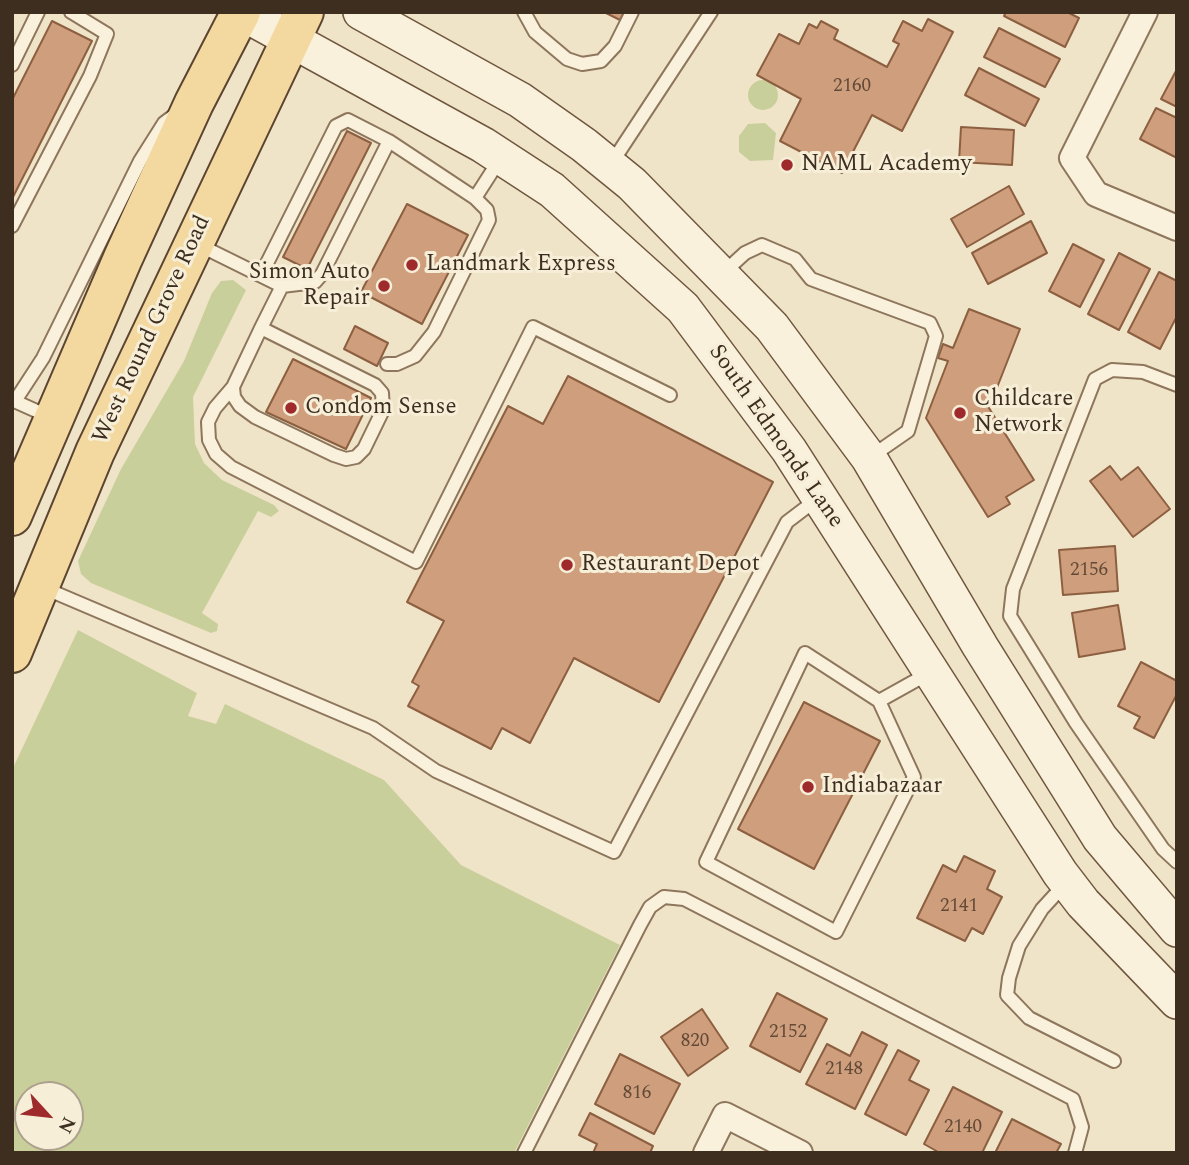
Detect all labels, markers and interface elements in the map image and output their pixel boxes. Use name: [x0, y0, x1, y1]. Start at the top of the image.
house number: 2160: [833, 76, 871, 98]
place label: NAML Academy: [801, 151, 972, 179]
marker: NAML Academy: [779, 157, 795, 173]
street label: West Round Grove Road: [88, 212, 218, 448]
place label: Landmark Express: [426, 251, 616, 279]
marker: Landmark Express: [404, 257, 420, 273]
place label: Simon Auto Repair: [249, 259, 370, 313]
marker: Simon Auto Repair: [376, 278, 392, 294]
street label: South Edmonds Lane: [701, 340, 849, 534]
place label: Childcare Network: [974, 386, 1073, 440]
place label: Condom Sense: [305, 394, 457, 422]
marker: Condom Sense: [283, 400, 299, 416]
marker: Childcare Network: [952, 405, 968, 421]
place label: Restaurant Depot: [581, 551, 760, 579]
marker: Restaurant Depot: [559, 557, 575, 573]
house number: 2156: [1070, 560, 1108, 582]
place label: Indiabazaar: [822, 773, 942, 801]
marker: Indiabazaar: [800, 779, 816, 795]
house number: 2141: [940, 896, 978, 918]
house number: 2152: [769, 1022, 807, 1044]
house number: 820: [681, 1031, 709, 1053]
house number: 2148: [825, 1059, 863, 1081]
north arrow: [14, 1081, 84, 1151]
house number: 816: [623, 1083, 651, 1105]
text: N: [50, 1111, 83, 1138]
house number: 2140: [944, 1117, 982, 1139]

